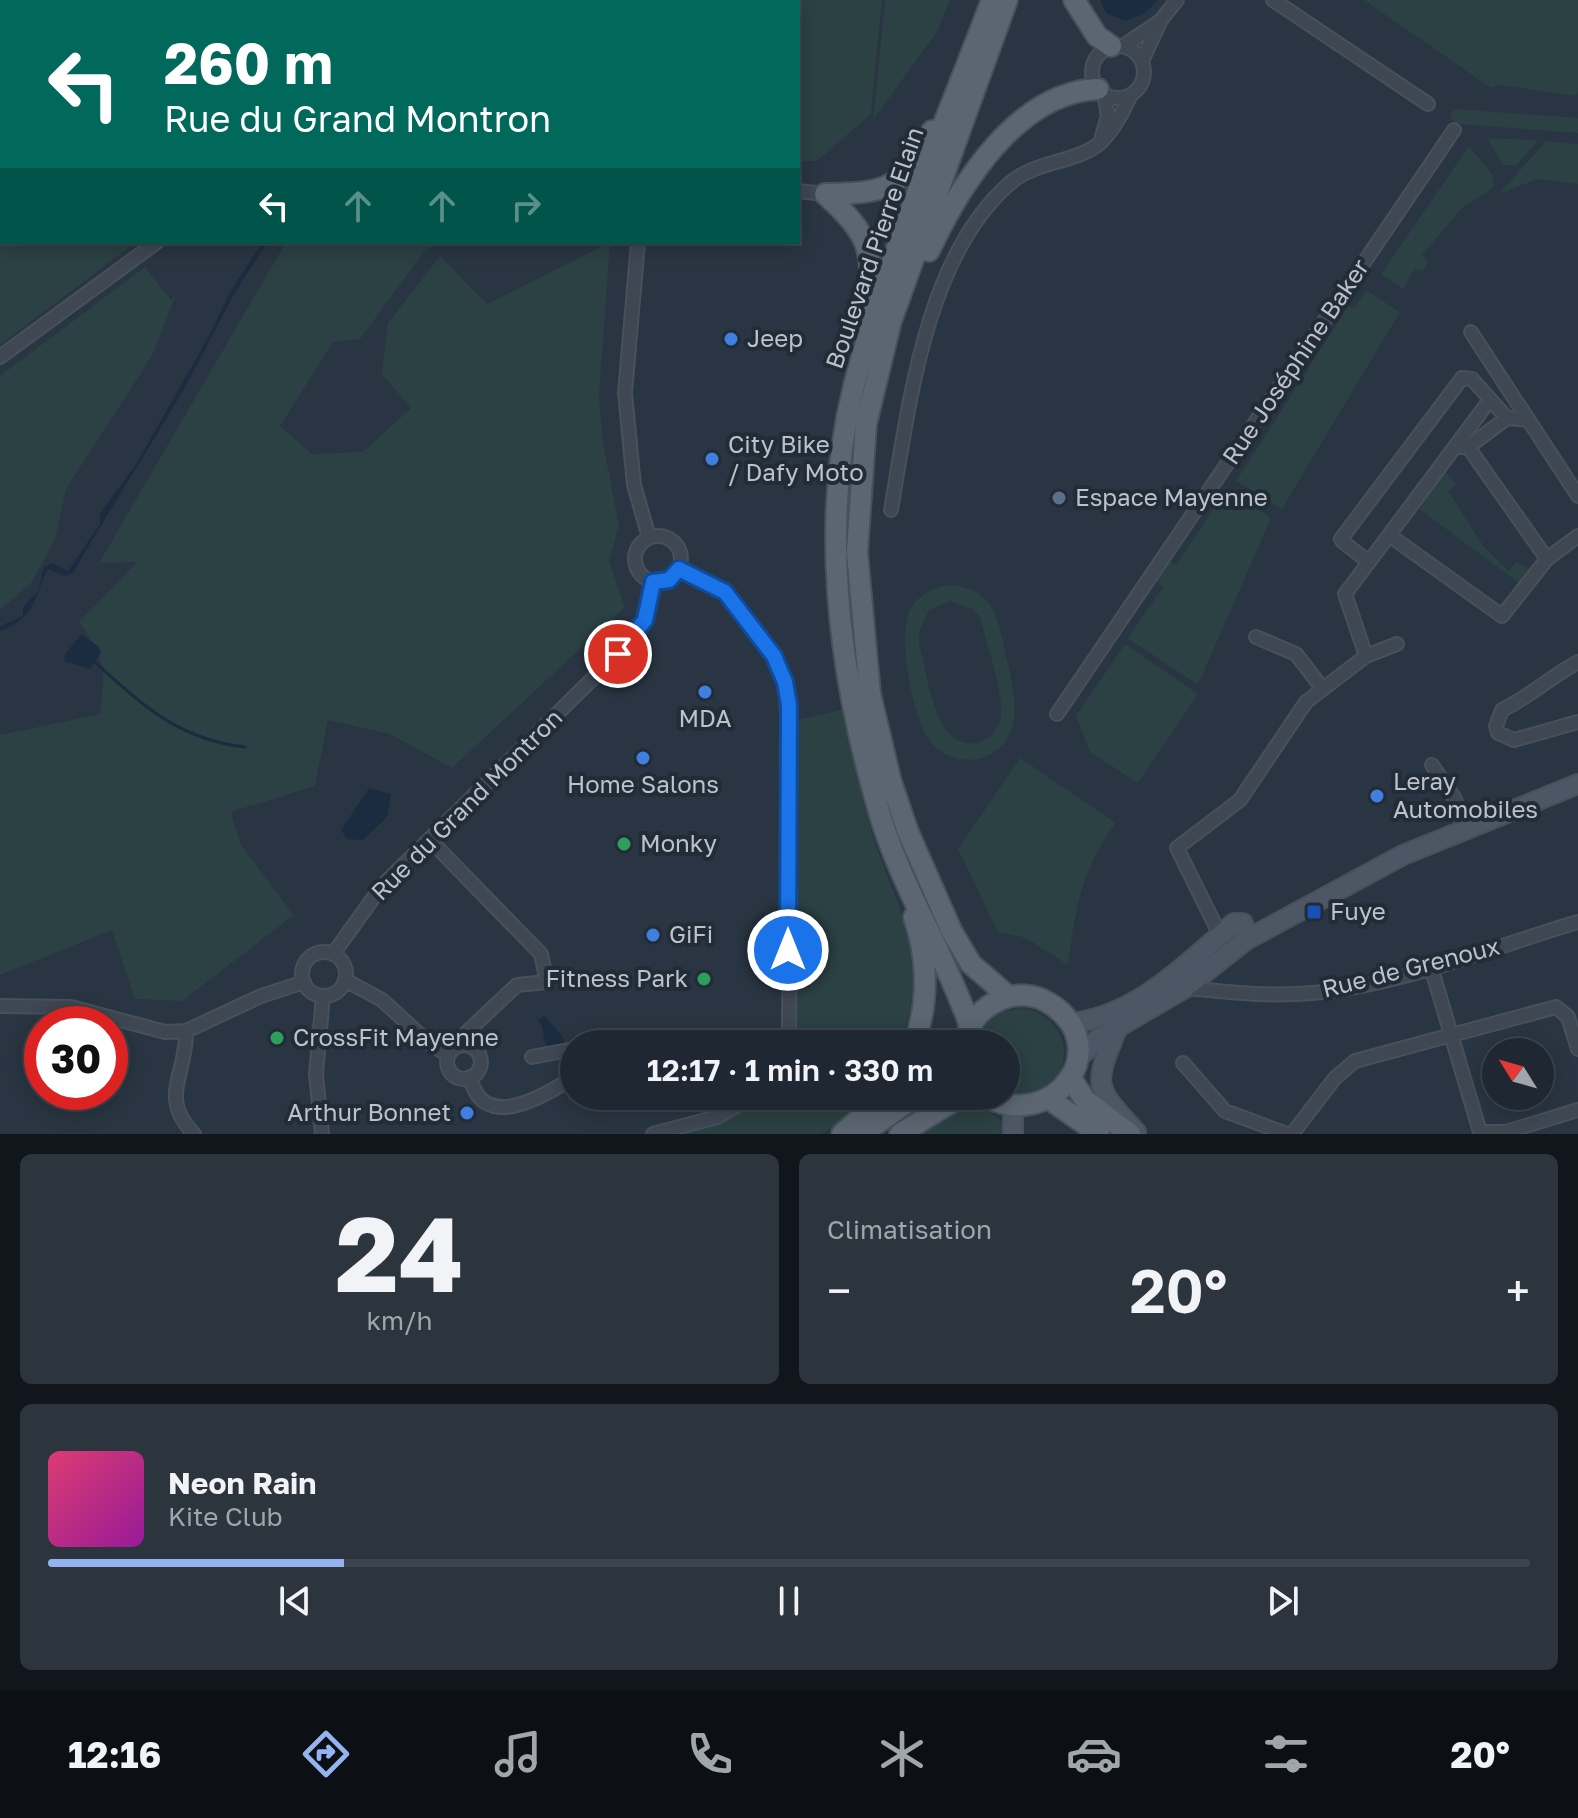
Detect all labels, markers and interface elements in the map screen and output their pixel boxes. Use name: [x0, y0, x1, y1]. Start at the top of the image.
text: 260 m: [164, 29, 333, 96]
icon: left: [32, 32, 136, 136]
text: Rue du Grand Montron: [164, 97, 551, 140]
street label: Boulevard Pierre Elain: [819, 123, 929, 372]
icon: left: [252, 184, 296, 228]
icon: ahead: [336, 184, 380, 228]
icon: ahead: [420, 184, 464, 228]
icon: right: [504, 184, 548, 228]
street label: Rue Joséphine Baker: [1215, 253, 1374, 469]
place label: Jeep: [747, 323, 803, 352]
marker: Jeep: [722, 330, 740, 348]
place label: City Bike / Dafy Moto: [728, 429, 864, 486]
marker: City Bike / Dafy Moto: [703, 450, 721, 468]
place label: Espace Mayenne: [1075, 482, 1268, 511]
marker: Espace Mayenne: [1050, 489, 1068, 507]
pin: [584, 620, 652, 688]
icon: arrive: [596, 632, 640, 676]
marker: MDA: [696, 683, 714, 701]
street label: Rue du Grand Montron: [364, 702, 567, 905]
place label: MDA: [678, 703, 732, 732]
marker: Home Salons: [634, 749, 652, 767]
place label: Leray Automobiles: [1393, 766, 1538, 823]
place label: Home Salons: [567, 769, 719, 798]
marker: Leray Automobiles: [1368, 787, 1386, 805]
place label: Monky: [640, 828, 717, 857]
marker: Monky: [615, 835, 633, 853]
place label: Fuye: [1330, 896, 1386, 925]
marker: Fuye: [1305, 903, 1323, 921]
position arrow: [746, 908, 830, 992]
place label: GiFi: [669, 919, 713, 948]
marker: GiFi: [644, 926, 662, 944]
street label: Rue de Grenoux: [1319, 930, 1502, 1003]
place label: Fitness Park: [546, 963, 688, 992]
marker: Fitness Park: [695, 970, 713, 988]
speed limit sign: 30: [24, 1006, 128, 1110]
place label: CrossFit Mayenne: [293, 1022, 499, 1051]
marker: CrossFit Mayenne: [268, 1029, 286, 1047]
north arrow: [1482, 1038, 1554, 1110]
map controls: [1482, 1038, 1554, 1110]
text: 12:17 · 1 min · 330 m: [647, 1052, 933, 1088]
place label: Arthur Bonnet: [287, 1097, 451, 1126]
marker: Arthur Bonnet: [458, 1104, 476, 1122]
text: 24: [335, 1190, 464, 1315]
text: Climatisation: [827, 1214, 992, 1245]
text: 20°: [1130, 1254, 1227, 1326]
text: −: [827, 1264, 851, 1317]
text: +: [1506, 1264, 1530, 1317]
text: km/h: [366, 1305, 433, 1336]
text: Neon Rain: [168, 1465, 316, 1501]
text: Kite Club: [168, 1501, 283, 1532]
icon: previous: [273, 1579, 317, 1623]
icon: pause: [767, 1579, 811, 1623]
icon: next: [1261, 1579, 1305, 1623]
icon: directions: [298, 1726, 354, 1782]
icon: music: [490, 1726, 546, 1782]
icon: phone: [682, 1726, 738, 1782]
icon: climate: [874, 1726, 930, 1782]
icon: car: [1066, 1726, 1122, 1782]
icon: filters: [1258, 1726, 1314, 1782]
text: 12:16: [68, 1733, 161, 1776]
text: 20°: [1450, 1733, 1510, 1776]

